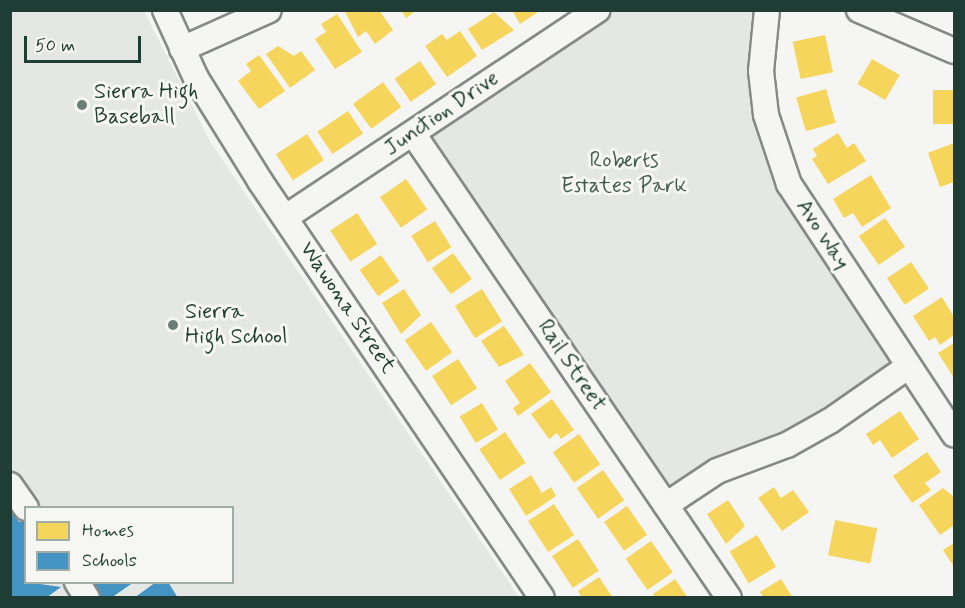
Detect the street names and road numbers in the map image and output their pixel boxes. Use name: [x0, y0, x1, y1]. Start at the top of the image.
street label: Junction Drive: [380, 66, 504, 162]
street label: Avo Way: [789, 194, 855, 276]
street label: Wawona Street: [293, 237, 401, 379]
street label: Rail Street: [531, 316, 611, 416]

